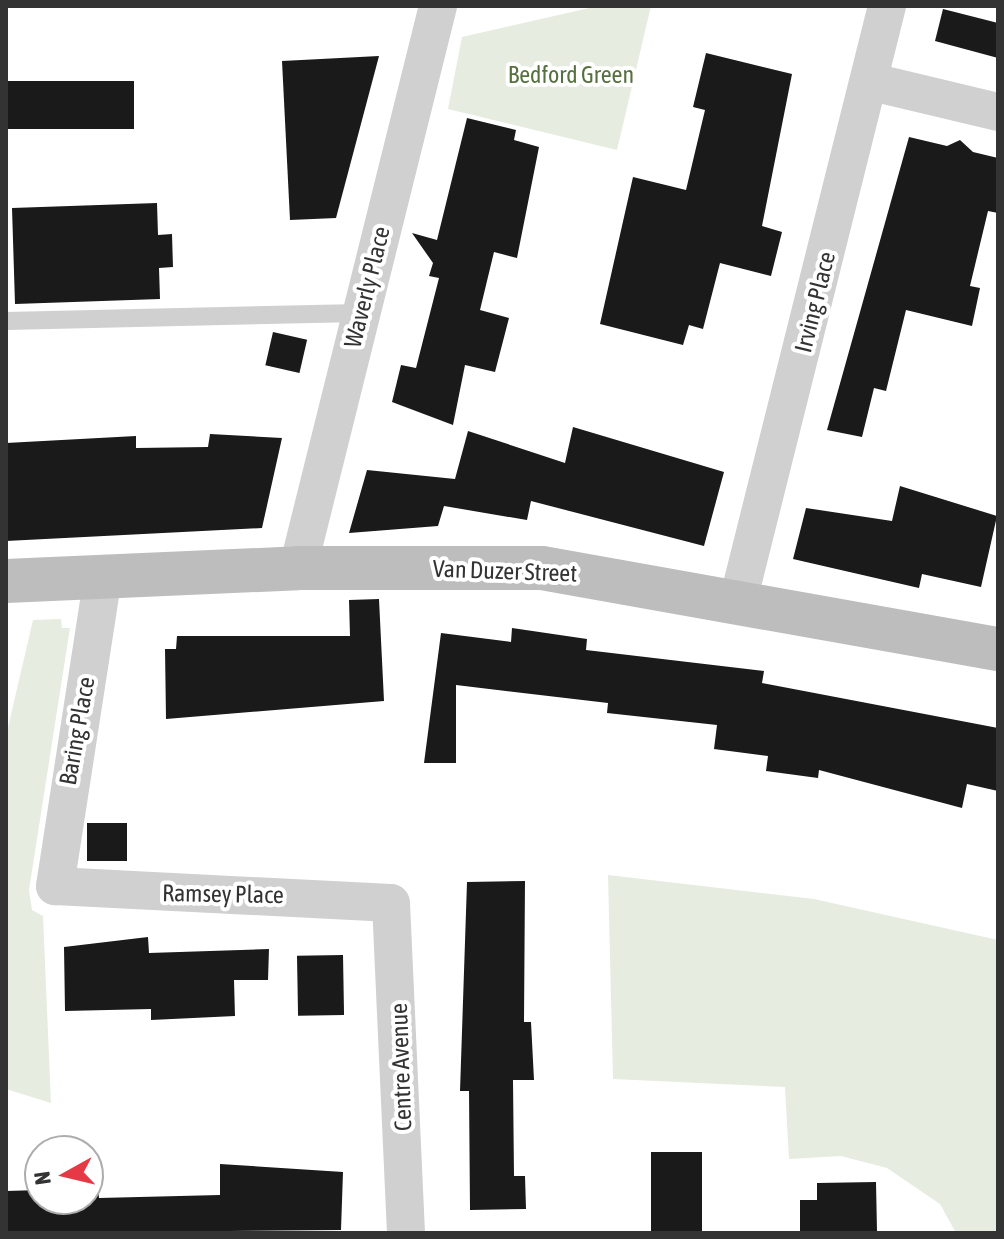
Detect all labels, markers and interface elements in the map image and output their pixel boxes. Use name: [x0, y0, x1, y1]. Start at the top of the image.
park label: Bedford Green: [508, 61, 634, 89]
street label: Waverly Place: [338, 223, 396, 351]
street label: Irving Place: [789, 249, 841, 355]
street label: Van Duzer Street: [432, 554, 578, 588]
street label: Baring Place: [53, 675, 101, 787]
street label: Ramsey Place: [162, 879, 284, 909]
street label: Centre Avenue: [384, 1003, 418, 1131]
north arrow: [24, 1135, 104, 1215]
text: N: [28, 1170, 56, 1186]

